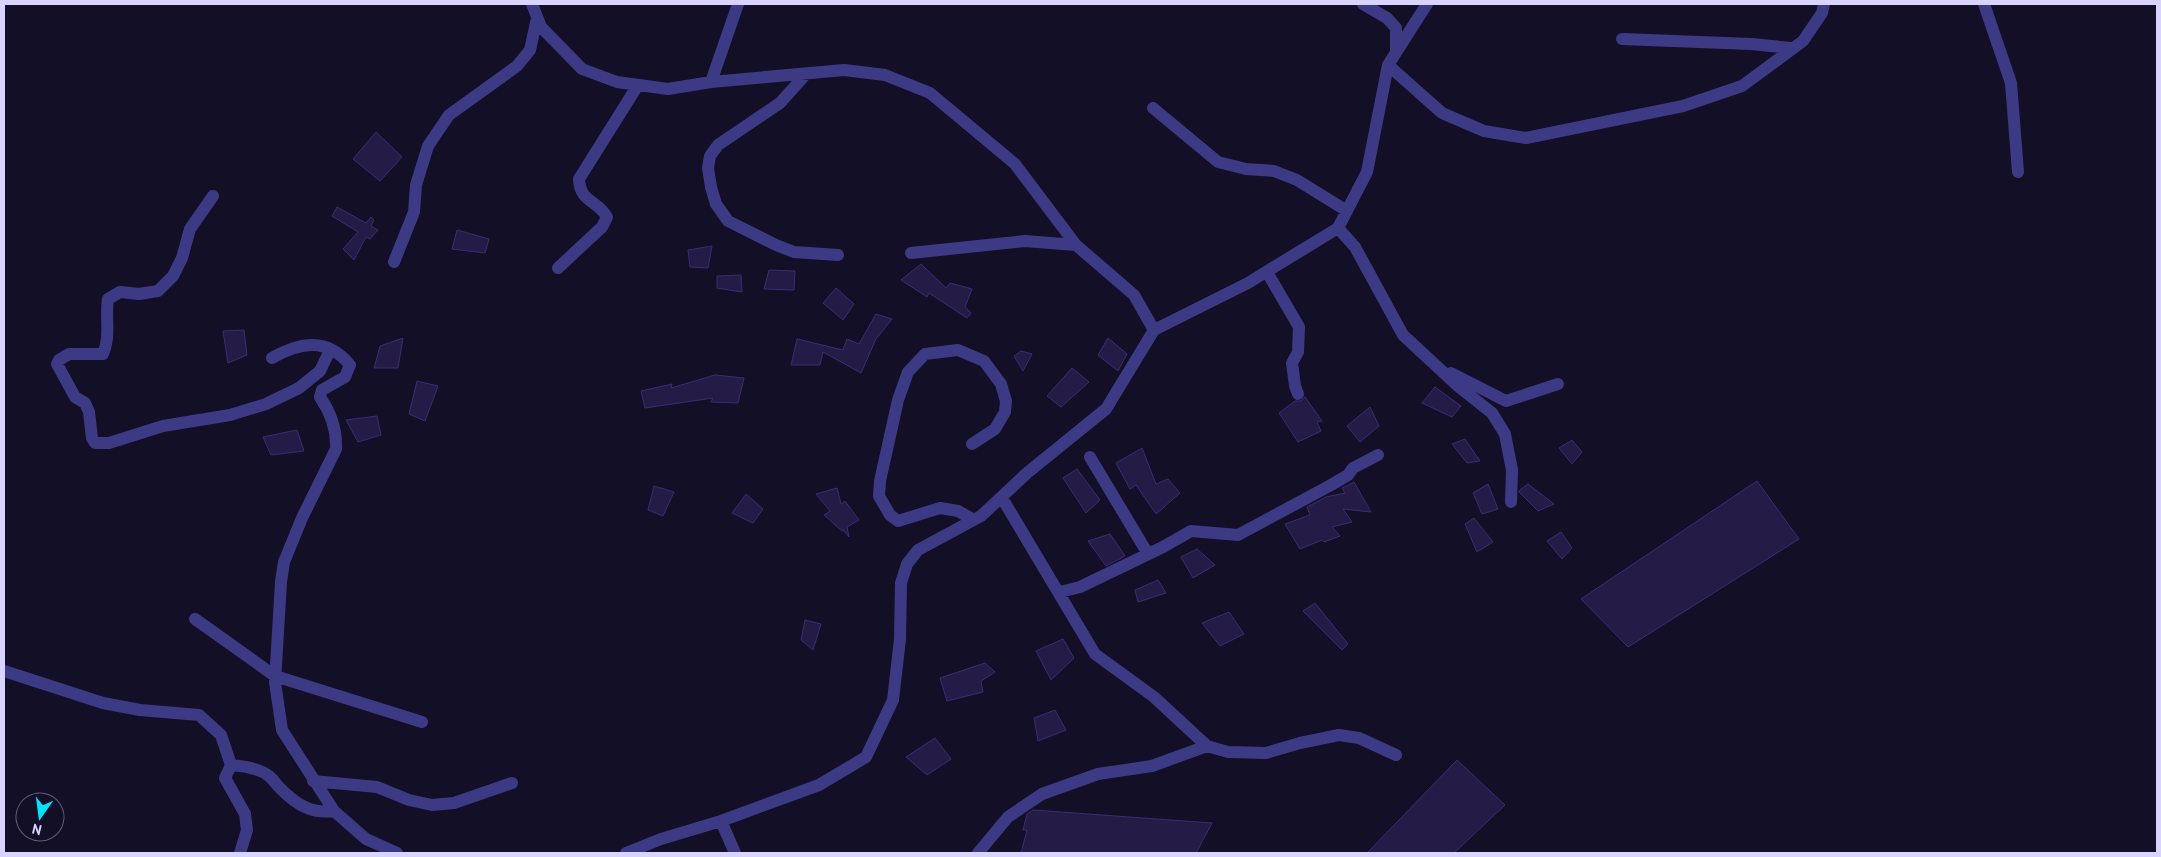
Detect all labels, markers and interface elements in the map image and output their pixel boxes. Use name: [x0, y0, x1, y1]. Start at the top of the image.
north arrow: [15, 792, 65, 842]
text: N: [30, 820, 43, 839]

